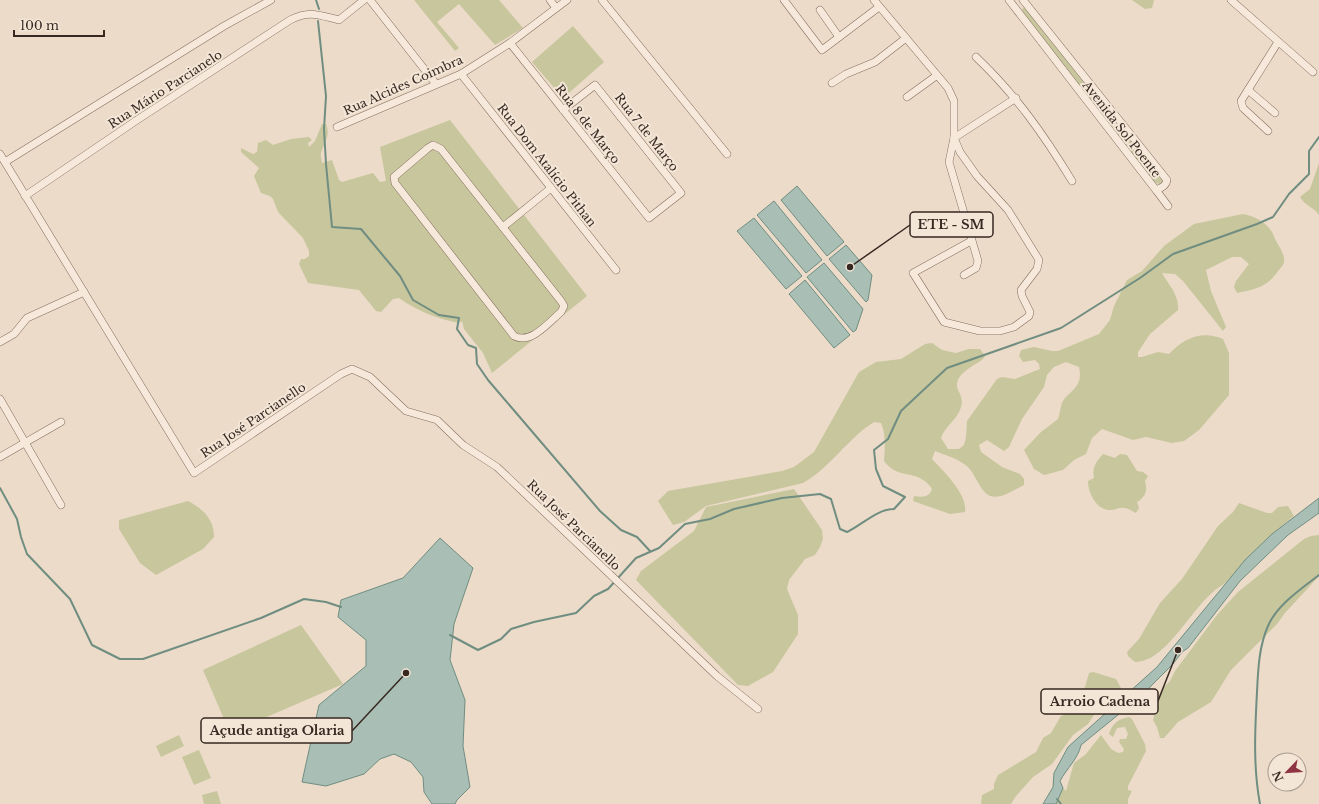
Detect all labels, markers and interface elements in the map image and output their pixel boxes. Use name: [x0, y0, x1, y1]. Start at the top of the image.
scale bar: [14, 12, 104, 38]
text: 100 m: [20, 18, 59, 33]
street label: Rua Mário Parcianelo: [105, 46, 225, 131]
street label: Rua Alcides Coimbra: [341, 52, 465, 118]
street label: Avenida Sol Poente: [1079, 77, 1164, 180]
street label: Rua 8 de Março: [552, 81, 624, 167]
street label: Rua 7 de Março: [612, 90, 682, 174]
street label: Rua Dom Atalício Pithan: [494, 100, 600, 230]
callout: ETE - SM: [910, 212, 993, 237]
text: ETE - SM: [918, 216, 985, 233]
street label: Rua José Parcianello: [197, 379, 309, 461]
street label: Rua José Parcianello: [524, 477, 624, 573]
callout: Arroio Cadena: [1041, 689, 1158, 714]
text: Arroio Cadena: [1049, 693, 1151, 710]
callout: Açude antiga Olaria: [201, 718, 352, 743]
text: Açude antiga Olaria: [208, 722, 345, 739]
north arrow: [1267, 752, 1307, 792]
text: N: [1269, 768, 1286, 784]

